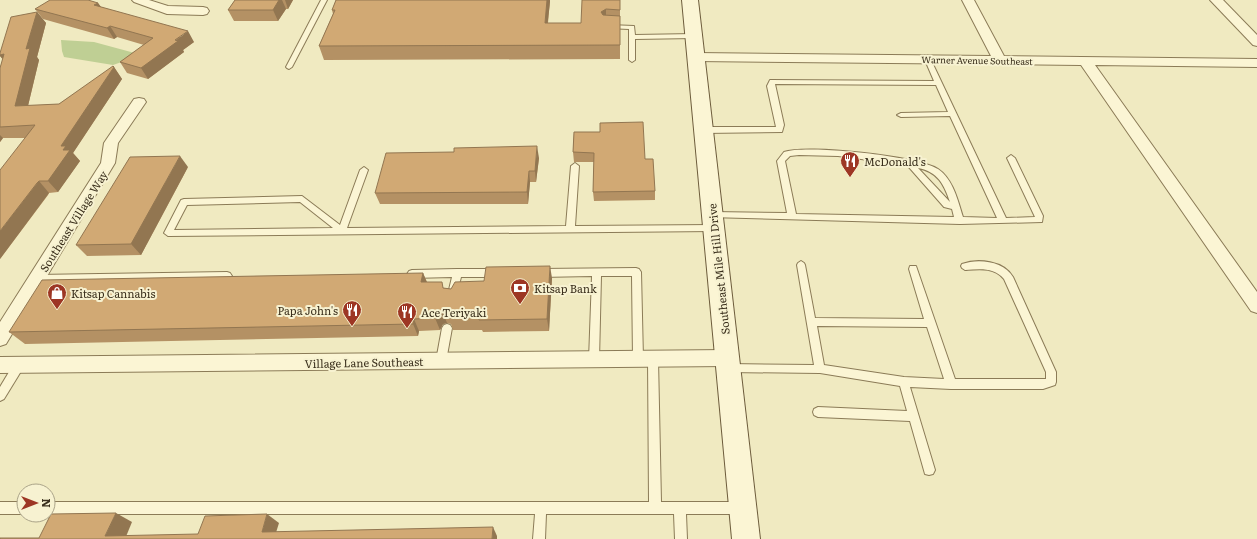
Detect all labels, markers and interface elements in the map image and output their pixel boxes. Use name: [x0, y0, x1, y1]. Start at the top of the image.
street label: Warner Avenue Southeast: [921, 52, 1033, 68]
restaurant icon: McDonald's: [839, 150, 861, 178]
place label: McDonald's: [864, 153, 926, 169]
street label: Southeast Village Way: [35, 167, 111, 275]
street label: Southeast Mile Hill Drive: [703, 202, 733, 335]
bank icon: Kitsap Bank: [509, 277, 531, 305]
place label: Kitsap Bank: [534, 280, 597, 296]
shop icon: Kitsap Cannabis: [46, 282, 68, 310]
place label: Kitsap Cannabis: [71, 285, 155, 301]
restaurant icon: Papa John's: [341, 299, 363, 327]
restaurant icon: Ace Teriyaki: [396, 301, 418, 329]
place label: Papa John's: [277, 302, 338, 318]
place label: Ace Teriyaki: [421, 304, 487, 320]
street label: Village Lane Southeast: [304, 353, 424, 371]
north arrow: [16, 483, 56, 523]
text: N: [39, 498, 55, 508]

